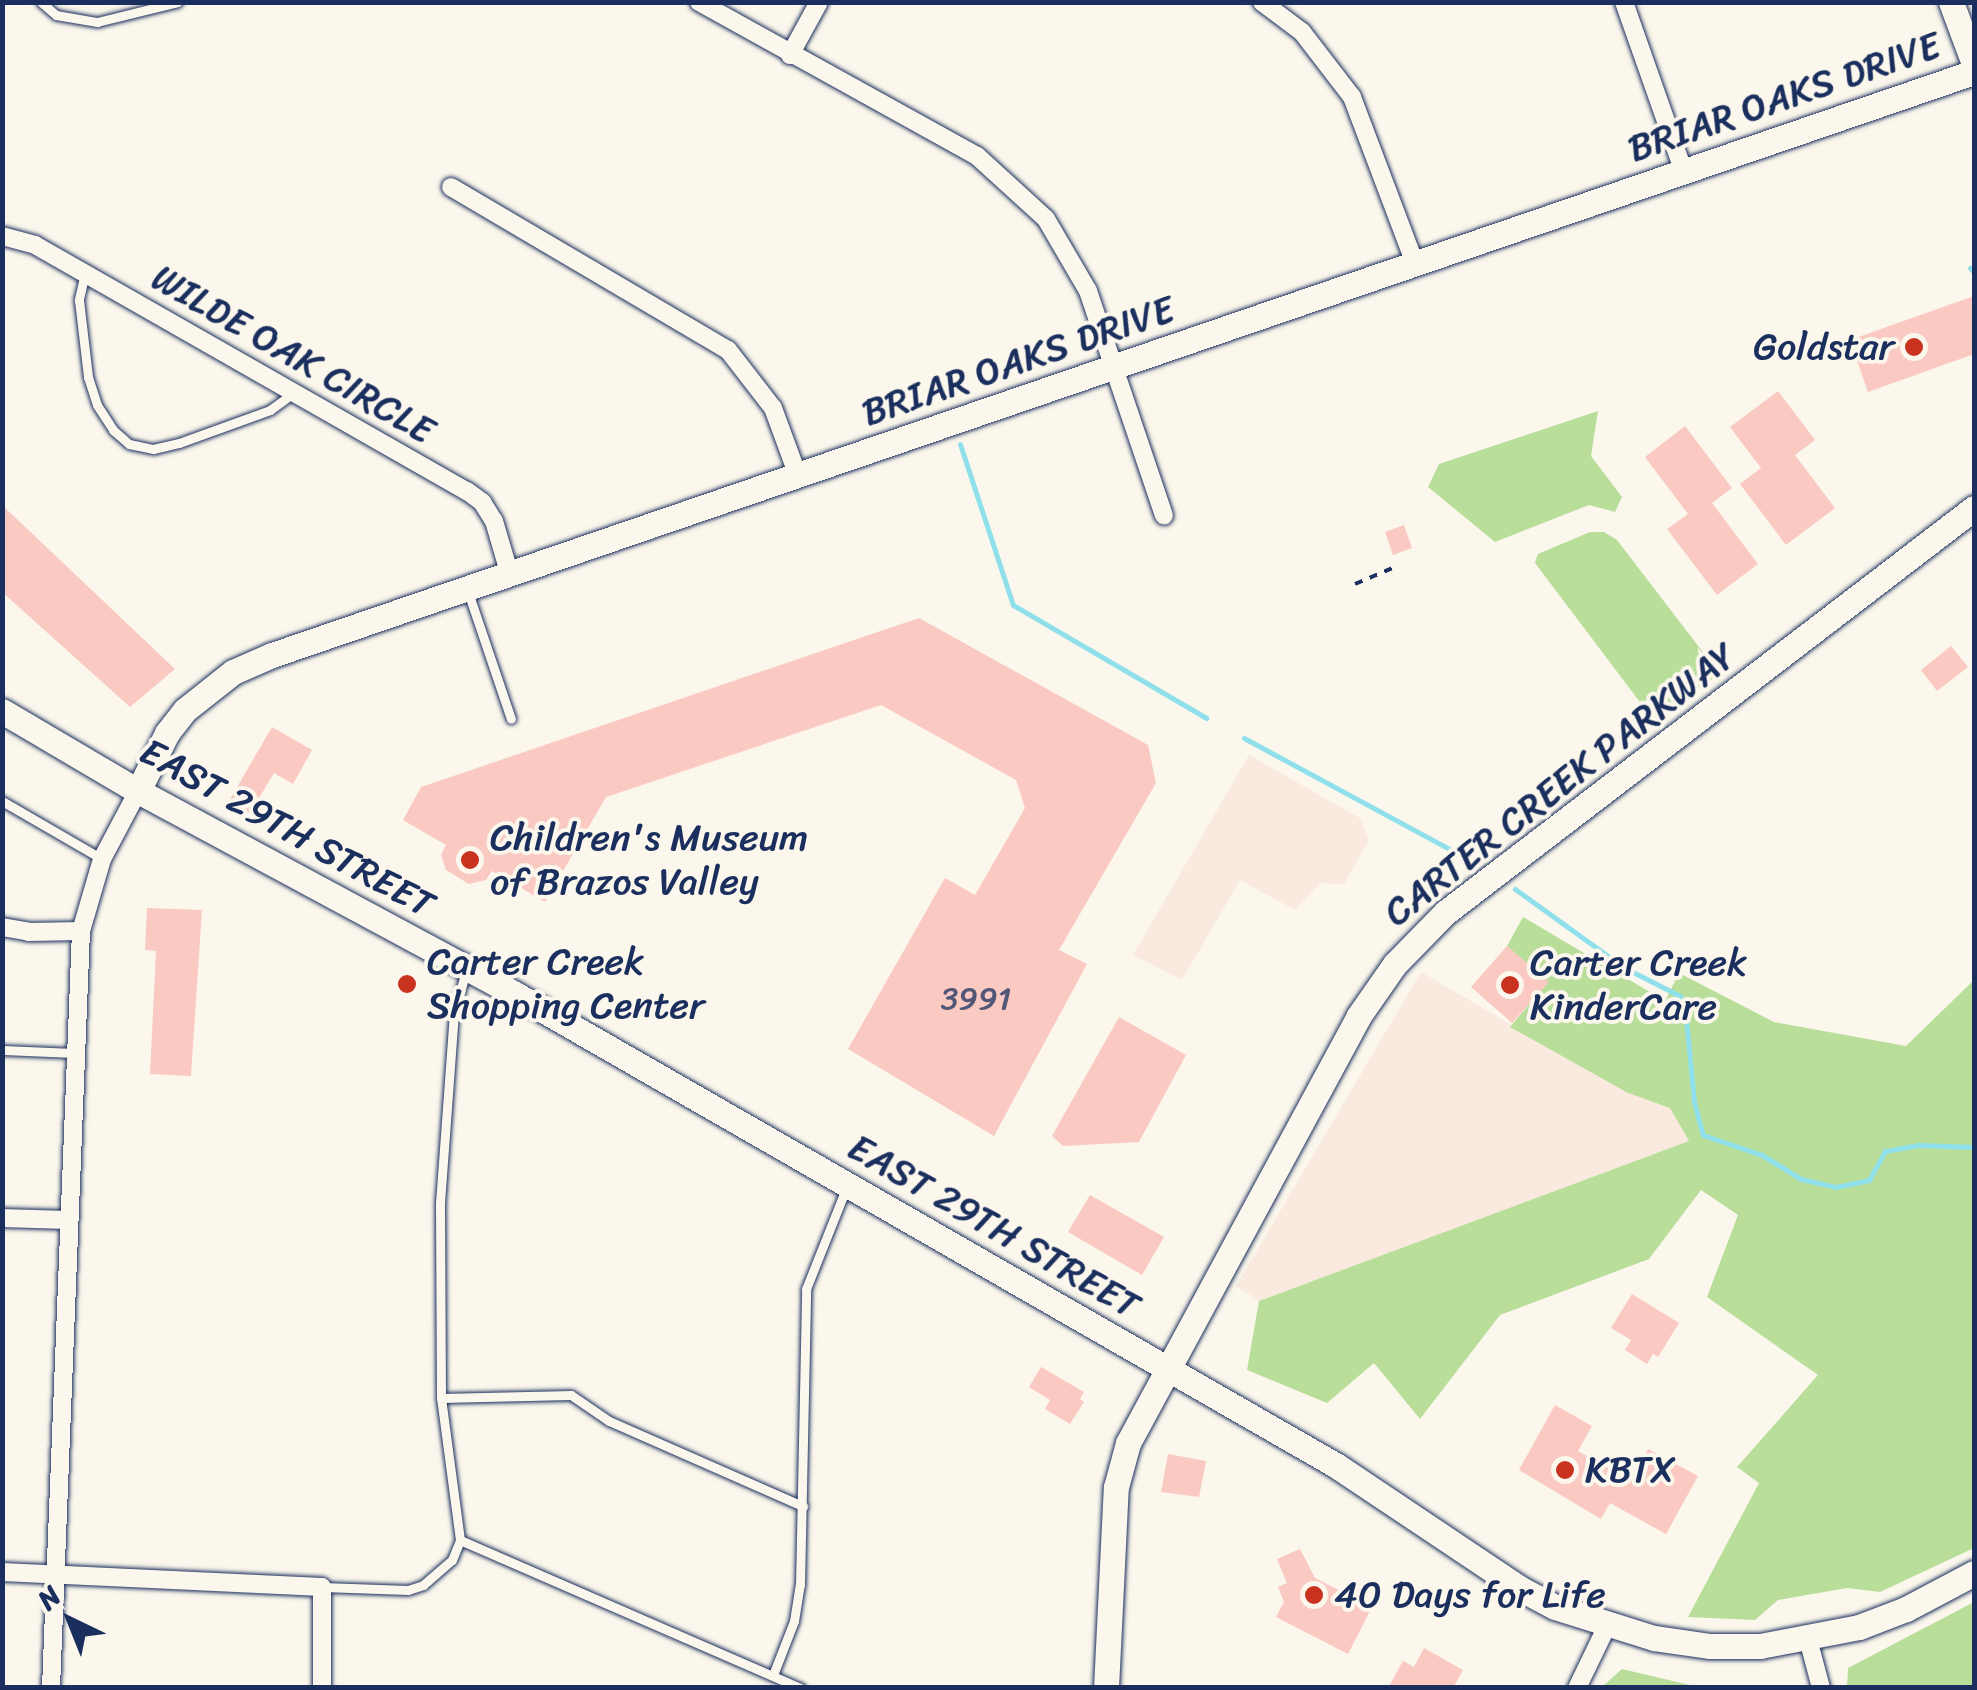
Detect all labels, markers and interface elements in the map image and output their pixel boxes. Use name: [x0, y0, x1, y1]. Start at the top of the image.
street label: BRIAR OAKS DRIVE: [1621, 22, 1947, 172]
street label: WILDE OAK CIRCLE: [143, 254, 443, 454]
street label: BRIAR OAKS DRIVE: [855, 286, 1181, 436]
place label: Goldstar: [1753, 324, 1894, 370]
marker: Goldstar: [1903, 336, 1925, 358]
street label: CARTER CREEK PARKWAY: [1377, 634, 1743, 934]
street label: EAST 29TH STREET: [130, 727, 444, 929]
place label: Children's Museum of Brazos Valley: [490, 815, 808, 904]
marker: Children's Museum of Brazos Valley: [459, 849, 481, 871]
place label: Carter Creek Shopping Center: [427, 939, 706, 1028]
place label: Carter Creek KinderCare: [1530, 940, 1748, 1030]
marker: Carter Creek Shopping Center: [396, 973, 418, 995]
marker: Carter Creek KinderCare: [1499, 974, 1521, 996]
house number: 3991: [941, 980, 1011, 1018]
street label: EAST 29TH STREET: [838, 1123, 1150, 1329]
place label: KBTX: [1585, 1447, 1676, 1493]
marker: KBTX: [1554, 1459, 1576, 1481]
north arrow: [20, 1570, 120, 1670]
place label: 40 Days for Life: [1334, 1572, 1607, 1618]
text: N: [25, 1573, 73, 1622]
marker: 40 Days for Life: [1303, 1584, 1325, 1606]

